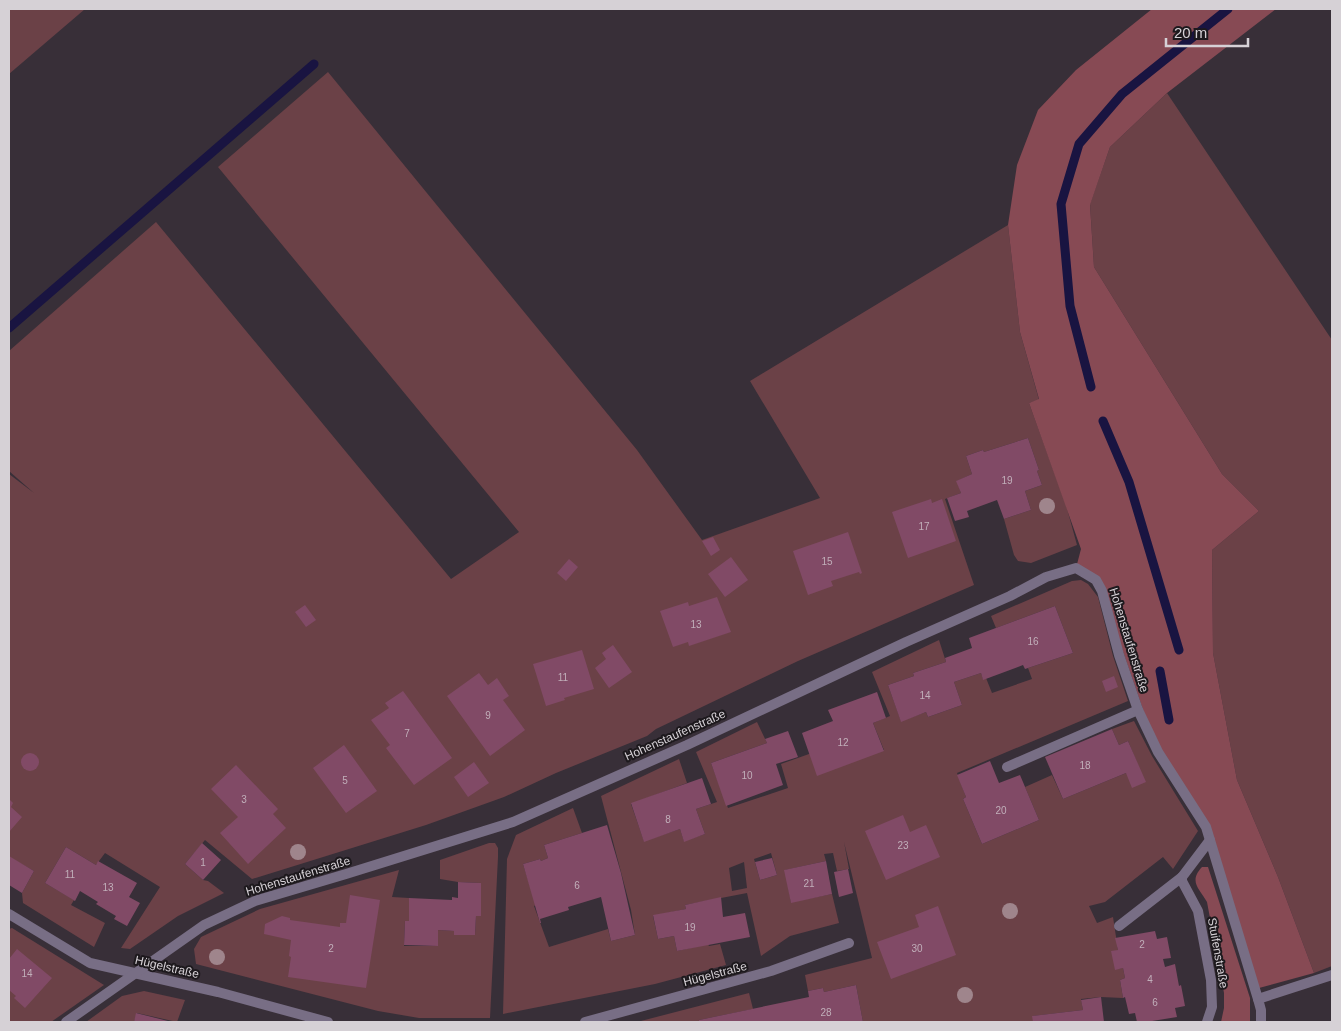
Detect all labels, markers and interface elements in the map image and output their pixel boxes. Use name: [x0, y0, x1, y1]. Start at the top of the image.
scale bar: [1166, 15, 1248, 47]
text: 20 m: [1174, 24, 1207, 41]
house number: 19: [1001, 475, 1013, 486]
house number: 17: [918, 521, 930, 532]
house number: 15: [821, 556, 833, 567]
street label: Hohenstaufenstraße: [1106, 586, 1152, 694]
house number: 13: [690, 619, 702, 630]
house number: 16: [1027, 636, 1039, 647]
house number: 11: [558, 672, 569, 683]
house number: 14: [919, 690, 931, 701]
street label: Hohenstaufenstraße: [622, 706, 728, 764]
house number: 9: [485, 710, 491, 721]
house number: 7: [404, 728, 410, 739]
house number: 12: [837, 737, 849, 748]
house number: 18: [1079, 760, 1091, 771]
house number: 10: [741, 770, 753, 781]
house number: 5: [342, 775, 348, 786]
house number: 3: [241, 794, 247, 805]
house number: 20: [995, 805, 1007, 816]
house number: 8: [665, 814, 671, 825]
house number: 23: [897, 840, 909, 851]
street label: Hohenstaufenstraße: [244, 853, 352, 899]
house number: 1: [200, 857, 206, 868]
house number: 11: [65, 869, 76, 880]
house number: 21: [803, 878, 815, 889]
house number: 6: [574, 880, 580, 891]
house number: 13: [102, 882, 114, 893]
street label: Stuifenstraße: [1205, 917, 1231, 990]
house number: 19: [684, 922, 696, 933]
house number: 2: [1139, 939, 1145, 950]
house number: 2: [328, 943, 334, 954]
house number: 30: [911, 943, 923, 954]
street label: Hügelstraße: [134, 953, 201, 981]
street label: Hügelstraße: [682, 959, 749, 989]
house number: 14: [21, 968, 33, 979]
house number: 4: [1147, 974, 1153, 985]
house number: 6: [1152, 997, 1158, 1008]
house number: 28: [820, 1007, 832, 1018]

